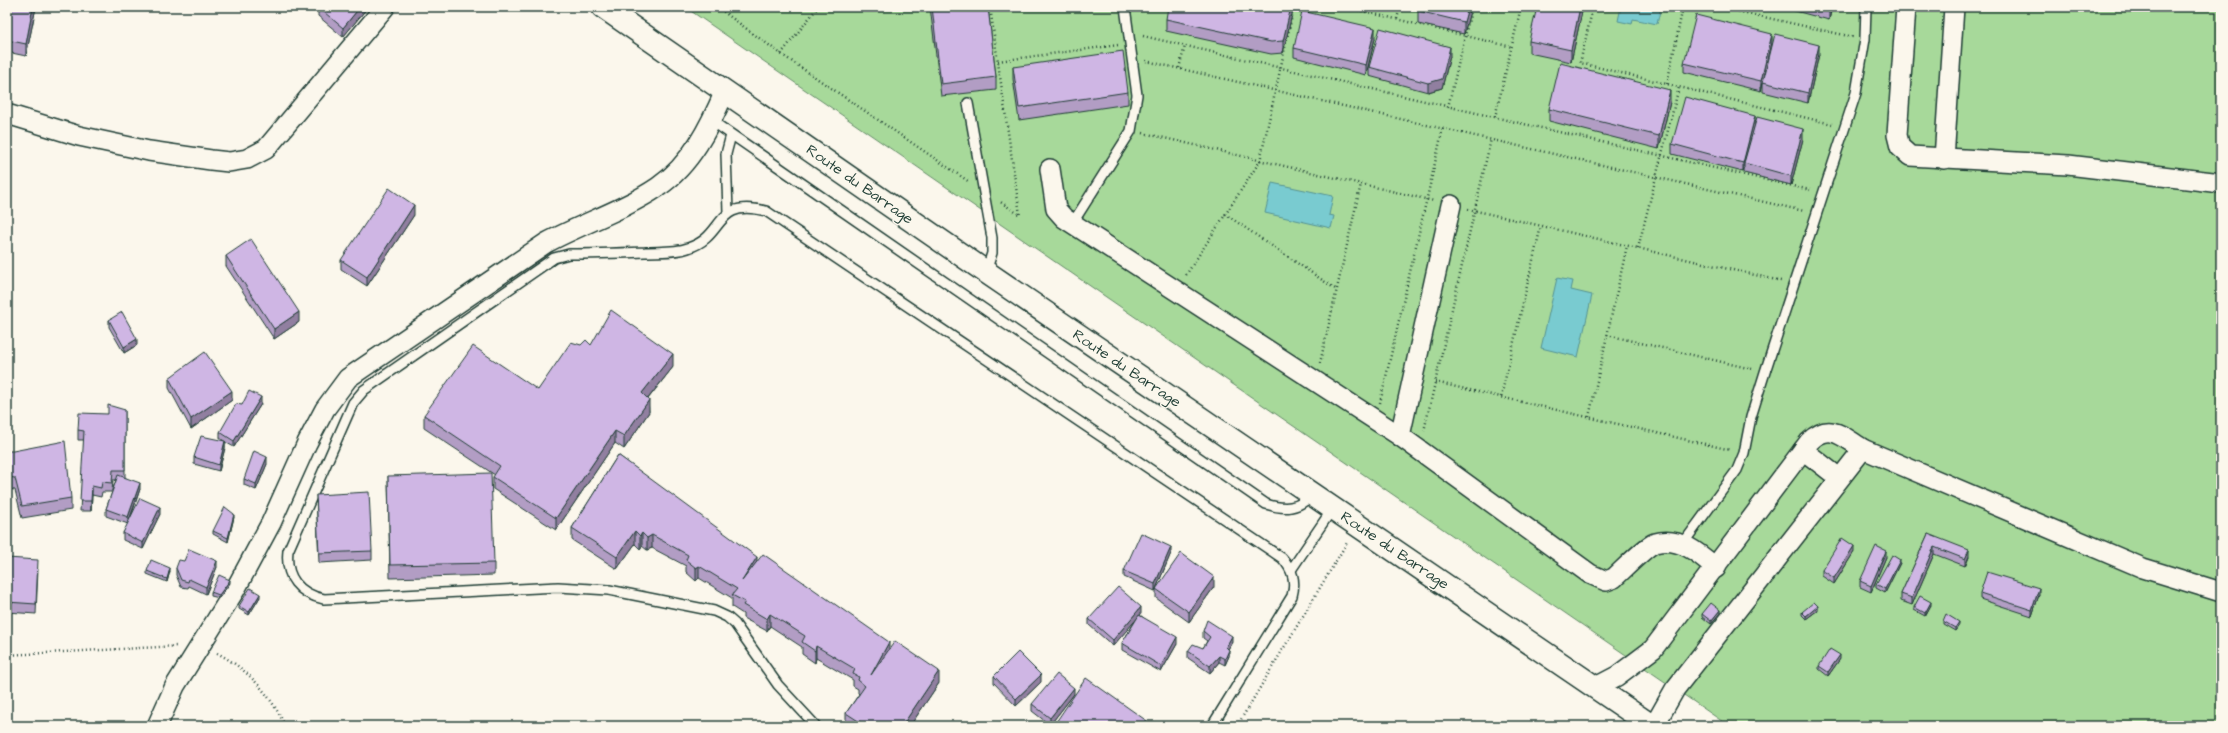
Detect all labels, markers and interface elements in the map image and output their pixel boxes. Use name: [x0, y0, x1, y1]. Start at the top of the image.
street label: Route du Barrage: [801, 140, 918, 230]
street label: Route du Barrage: [1068, 324, 1185, 413]
street label: Route du Barrage: [1336, 506, 1453, 595]

